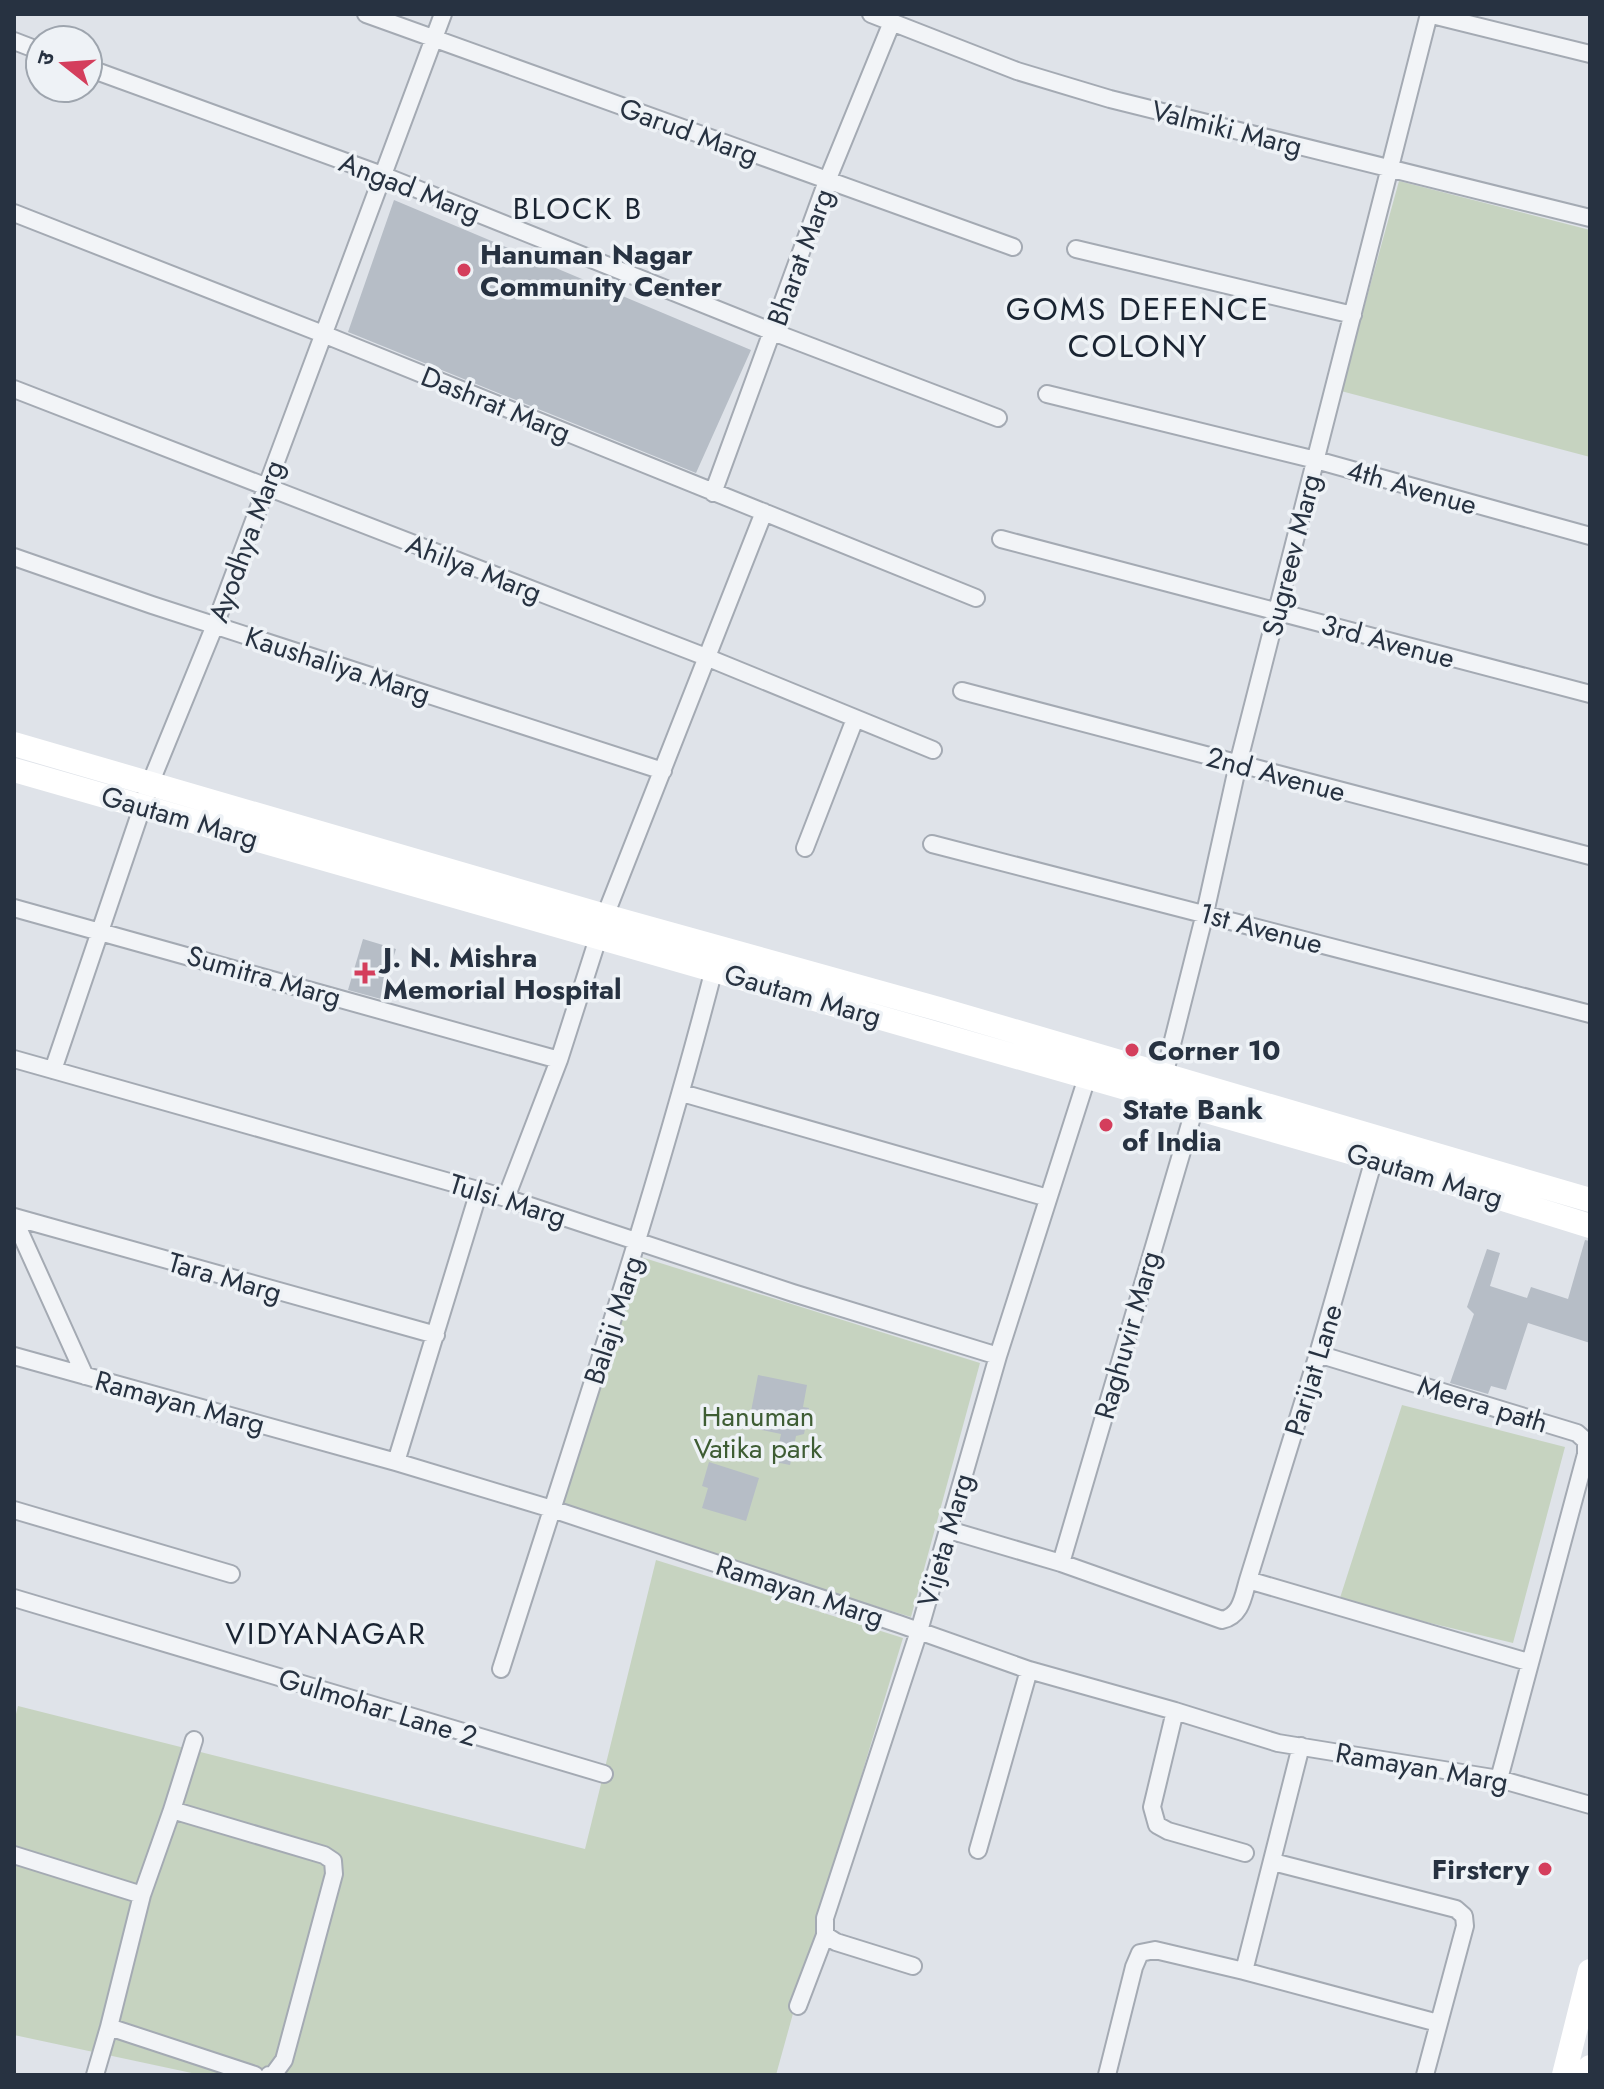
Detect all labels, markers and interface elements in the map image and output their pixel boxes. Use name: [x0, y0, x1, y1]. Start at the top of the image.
north arrow: [24, 24, 104, 104]
text: उ: [28, 46, 62, 69]
street label: Garud Marg: [614, 87, 764, 176]
street label: Valmiki Marg: [1147, 90, 1307, 167]
street label: Angad Marg: [333, 142, 486, 233]
street label: Bharat Marg: [757, 183, 844, 332]
district label: BLOCK B: [513, 187, 643, 230]
place label: Hanuman Nagar Community Center: [480, 234, 723, 307]
marker: Hanuman Nagar Community Center: [455, 261, 473, 279]
district label: GOMS DEFENCE COLONY: [1006, 286, 1270, 369]
street label: Dashrat Marg: [415, 356, 577, 453]
street label: 4th Avenue: [1342, 449, 1482, 526]
street label: Ayodhya Marg: [198, 454, 295, 628]
street label: Sugreev Marg: [1252, 470, 1331, 640]
street label: Ahilya Marg: [400, 524, 548, 613]
street label: 3rd Avenue: [1317, 604, 1459, 679]
street label: Kaushaliya Marg: [240, 616, 436, 715]
street label: 2nd Avenue: [1202, 736, 1350, 813]
street label: Gautam Marg: [97, 776, 263, 859]
street label: 1st Avenue: [1195, 892, 1327, 965]
street label: Sumitra Marg: [182, 935, 346, 1018]
place label: J. N. Mishra Memorial Hospital: [378, 937, 622, 1010]
street label: Gautam Marg: [720, 954, 886, 1037]
marker: J. N. Mishra Memorial Hospital: [354, 962, 376, 984]
place label: Corner 10: [1148, 1030, 1281, 1071]
marker: Corner 10: [1123, 1041, 1141, 1059]
place label: State Bank of India: [1122, 1089, 1263, 1162]
marker: State Bank of India: [1097, 1116, 1115, 1134]
street label: Gautam Marg: [1342, 1132, 1508, 1219]
street label: Tulsi Marg: [444, 1163, 571, 1238]
street label: Tara Marg: [163, 1242, 286, 1313]
street label: Raghuvir Marg: [1084, 1246, 1171, 1424]
street label: Balaji Marg: [573, 1251, 654, 1390]
street label: Parijat Lane: [1274, 1299, 1353, 1441]
street label: Ramayan Marg: [90, 1360, 269, 1445]
street label: Meera path: [1413, 1365, 1553, 1444]
park label: Hanuman Vatika park: [694, 1396, 823, 1469]
street label: Vijeta Marg: [907, 1469, 984, 1612]
street label: Ramayan Marg: [711, 1545, 889, 1638]
district label: VIDYANAGAR: [225, 1612, 427, 1655]
street label: Gulmohar Lane 2: [274, 1658, 482, 1757]
street label: Ramayan Marg: [1332, 1732, 1511, 1803]
place label: Firstcry: [1432, 1849, 1529, 1890]
marker: Firstcry: [1536, 1860, 1554, 1878]

